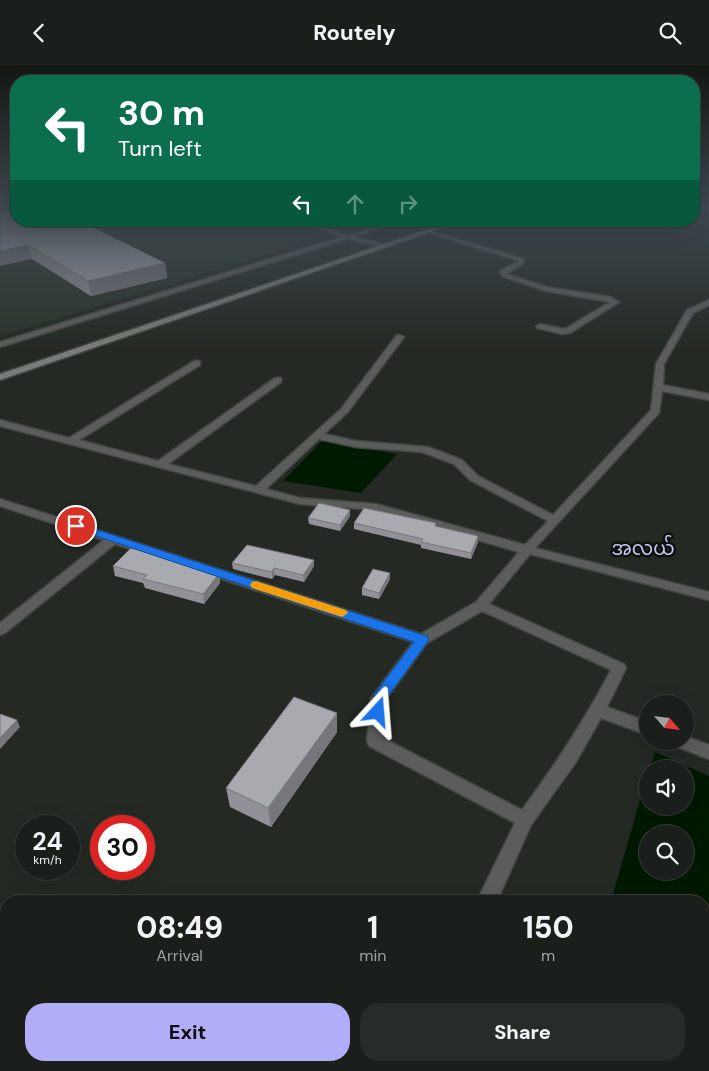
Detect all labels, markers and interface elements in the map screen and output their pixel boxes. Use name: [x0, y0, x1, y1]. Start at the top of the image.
text: Routely: [313, 18, 396, 47]
icon: back: [25, 19, 53, 47]
icon: search: [656, 19, 684, 47]
text: 30 m: [118, 90, 205, 136]
icon: left: [35, 95, 100, 160]
text: Turn left: [118, 134, 202, 163]
icon: left: [288, 190, 316, 218]
icon: ahead: [341, 190, 369, 218]
icon: right: [394, 190, 422, 218]
pin: [55, 505, 97, 547]
icon: arrive: [62, 512, 90, 540]
district label: အလယ်: [611, 534, 675, 561]
position arrow: [351, 685, 403, 737]
north arrow: [639, 695, 694, 750]
map controls: [639, 695, 694, 880]
button: sound: [639, 760, 694, 815]
speed limit sign: 30: [90, 815, 155, 880]
text: 24: [32, 825, 63, 858]
button: search: [639, 825, 694, 880]
text: km/h: [33, 852, 62, 868]
text: 08:49: [136, 908, 223, 947]
text: 1: [367, 908, 378, 947]
text: 150: [523, 908, 574, 947]
text: Arrival: [156, 945, 203, 966]
text: min: [359, 945, 387, 966]
text: m: [541, 945, 555, 966]
button: Exit: [25, 1003, 350, 1061]
button: Share: [360, 1003, 685, 1061]

